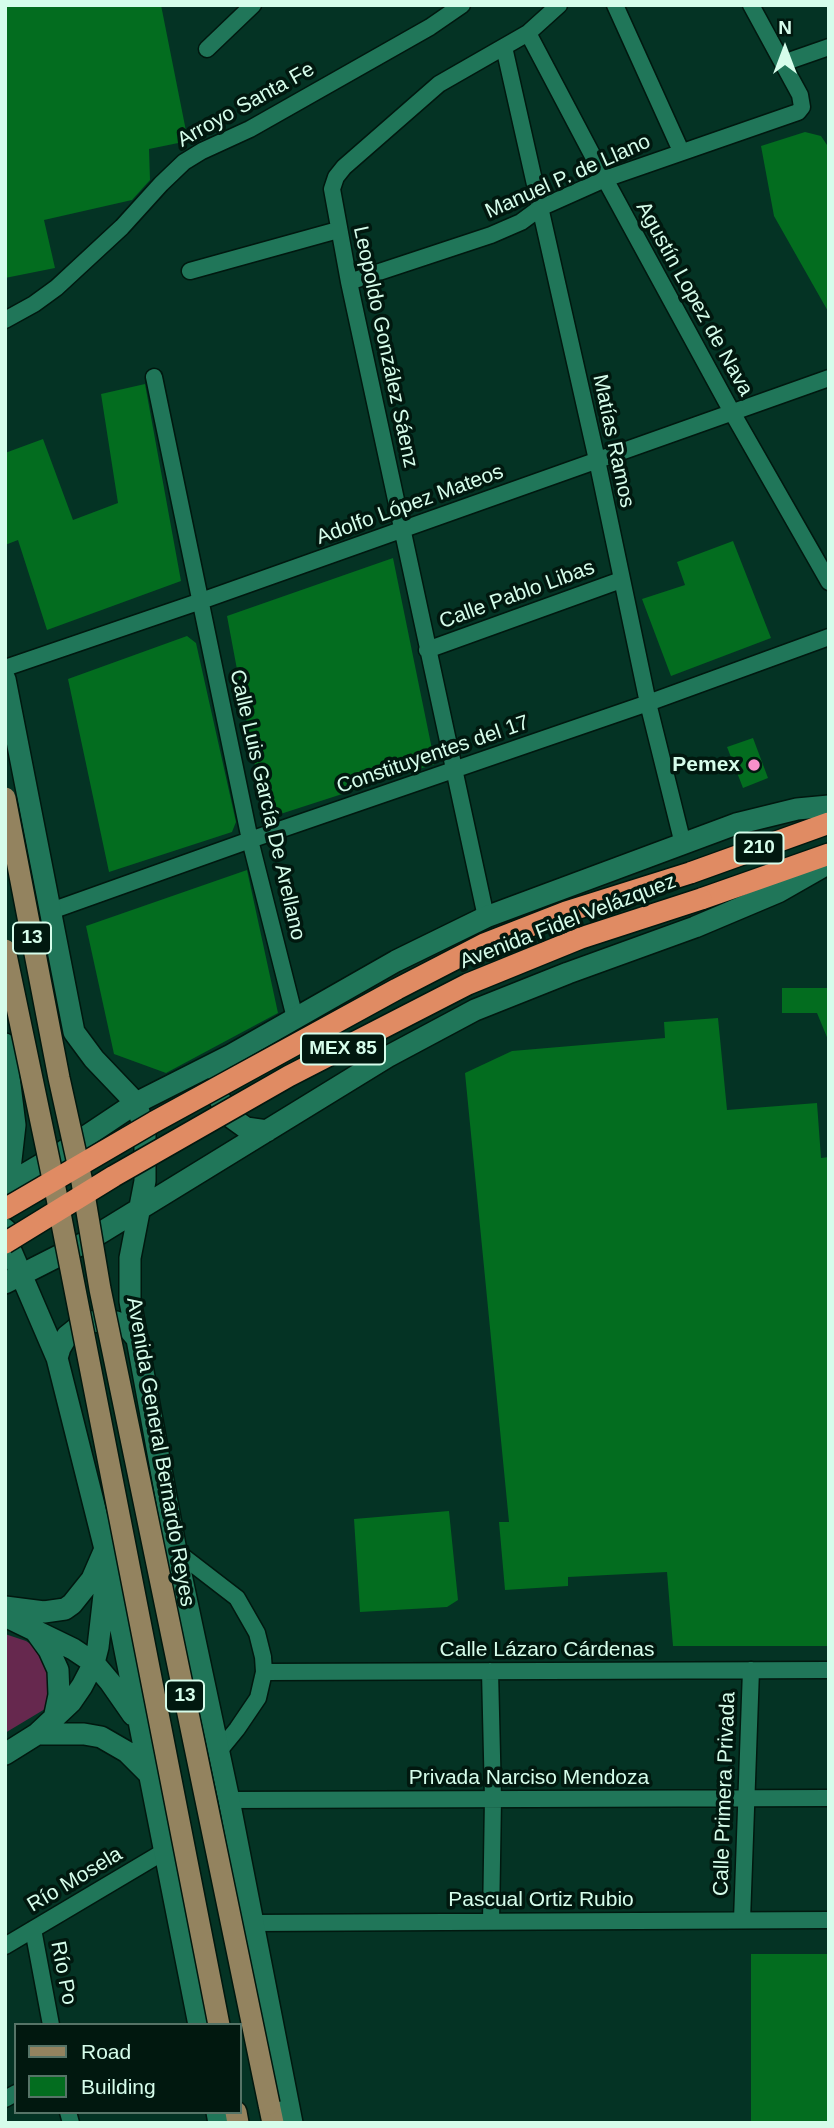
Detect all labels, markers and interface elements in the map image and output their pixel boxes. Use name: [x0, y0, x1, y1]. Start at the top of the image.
north arrow: [750, 14, 820, 84]
text: N: [778, 17, 792, 38]
street label: Arroyo Santa Fe: [173, 57, 319, 153]
street label: Manuel P. de Llano: [481, 129, 655, 225]
street label: Agustín Lopez de Nava: [630, 197, 758, 401]
street label: Leopoldo González Sáenz: [347, 224, 423, 470]
street label: Matías Ramos: [587, 372, 639, 510]
street label: Adolfo López Mateos: [313, 459, 507, 551]
street label: Calle Pablo Libas: [436, 555, 598, 635]
street label: Calle Luis García De Arellano: [224, 667, 310, 943]
street label: Constituyentes del 17: [333, 710, 533, 800]
place label: Pemex: [672, 752, 740, 778]
marker: Pemex: [746, 757, 762, 773]
road number: 210: [734, 832, 784, 863]
street label: Avenida Fidel Velázquez: [456, 869, 680, 975]
road number: 13: [13, 922, 51, 954]
road number: MEX 85: [301, 1034, 385, 1064]
street label: Avenida General Bernardo Reyes: [120, 1295, 200, 1609]
street label: Calle Lázaro Cárdenas: [440, 1637, 654, 1663]
road number: 13: [166, 1680, 204, 1712]
street label: Calle Primera Privada: [709, 1692, 741, 1896]
street label: Privada Narciso Mendoza: [409, 1765, 649, 1791]
street label: Río Mosela: [23, 1842, 127, 1918]
street label: Pascual Ortiz Rubio: [448, 1887, 634, 1913]
street label: Río Po: [45, 1939, 81, 2007]
legend: [14, 2023, 242, 2114]
text: Road: [81, 2040, 131, 2063]
text: Building: [81, 2075, 156, 2098]

